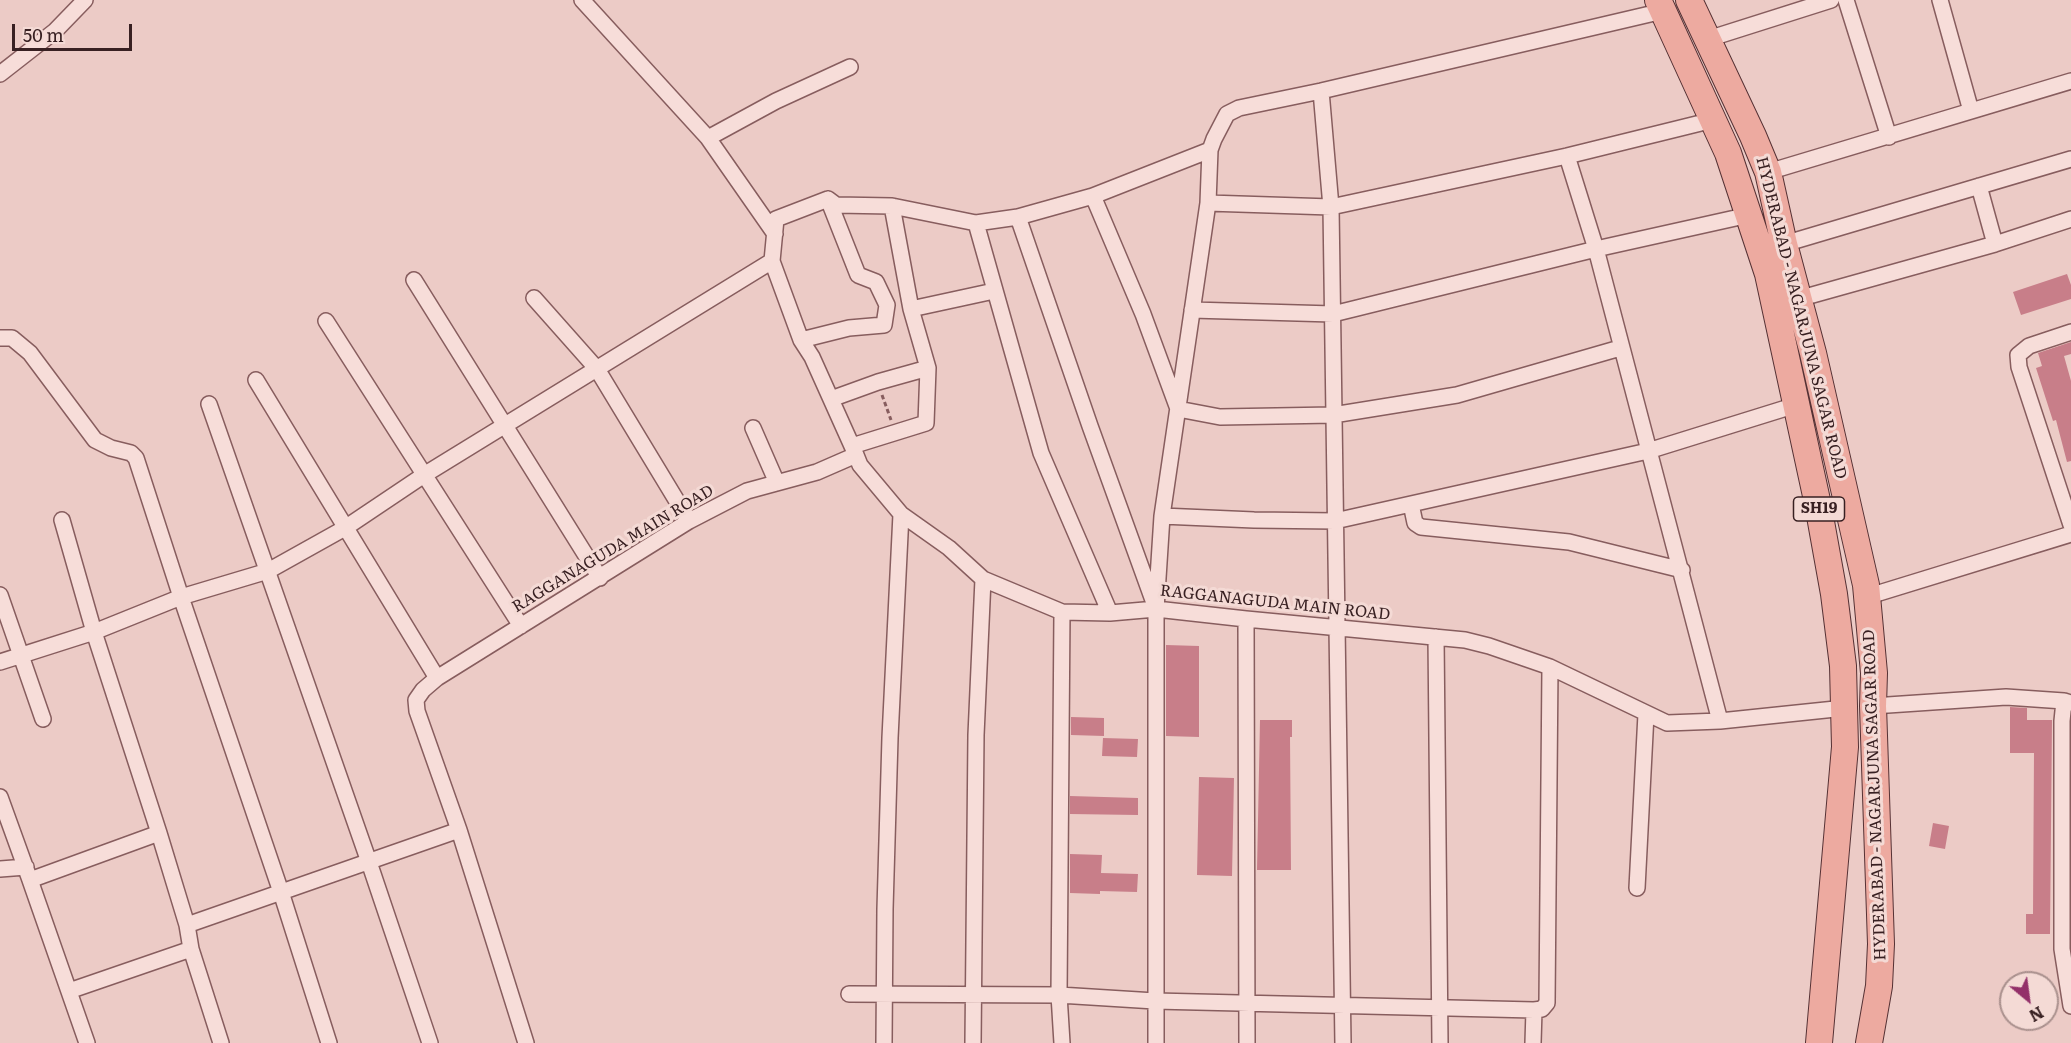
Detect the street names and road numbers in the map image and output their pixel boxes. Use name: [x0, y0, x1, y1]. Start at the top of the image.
street label: HYDERABAD - NAGARJUNA SAGAR ROAD: [1752, 155, 1850, 481]
street label: RAGGANAGUDA MAIN ROAD: [509, 481, 717, 617]
road number: SH19: [1794, 497, 1844, 521]
street label: RAGGANAGUDA MAIN ROAD: [1159, 581, 1391, 625]
street label: HYDERABAD - NAGARJUNA SAGAR ROAD: [1860, 629, 1890, 961]

